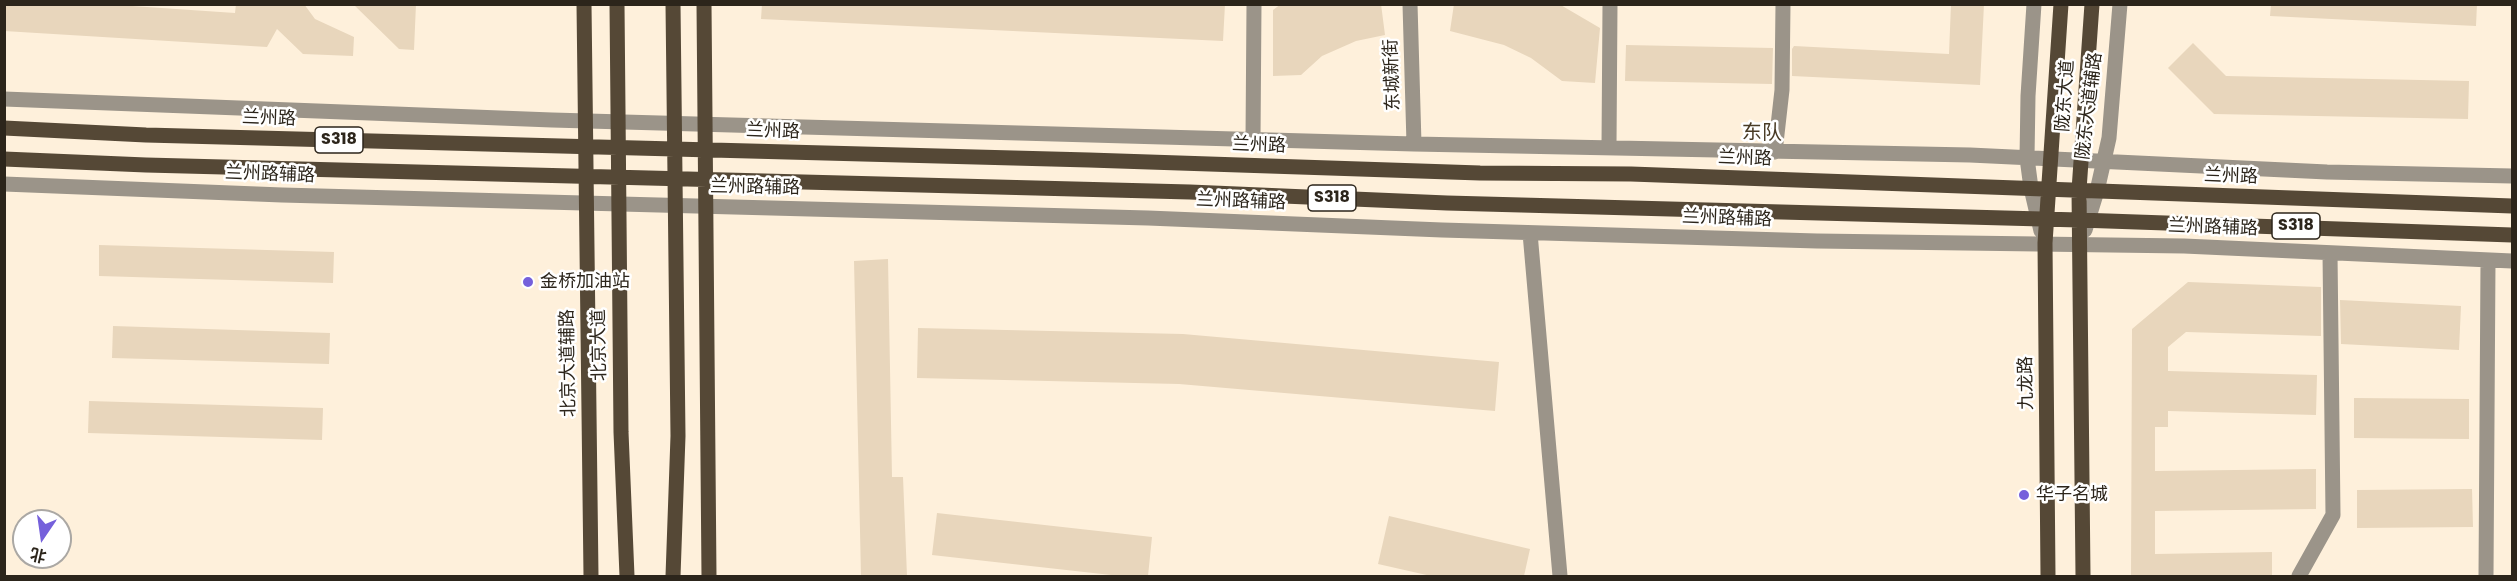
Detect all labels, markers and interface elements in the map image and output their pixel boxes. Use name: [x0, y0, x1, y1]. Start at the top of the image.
street label: 东城新街: [1381, 39, 1405, 111]
street label: 陇东大道辅路: [2073, 51, 2107, 161]
street label: 陇东大道: [2053, 59, 2079, 133]
street label: 兰州路: [242, 107, 296, 131]
street label: 兰州路: [746, 120, 800, 144]
district label: 东队: [1742, 122, 1782, 146]
road number: S318: [315, 127, 363, 153]
street label: 兰州路: [1232, 134, 1286, 158]
street label: 兰州路: [1718, 147, 1772, 171]
street label: 兰州路辅路: [225, 163, 315, 187]
street label: 兰州路: [2204, 165, 2258, 189]
street label: 兰州路辅路: [710, 176, 800, 200]
road number: S318: [1308, 185, 1356, 211]
street label: 兰州路辅路: [1196, 190, 1286, 214]
street label: 兰州路辅路: [1682, 207, 1772, 231]
road number: S318: [2272, 213, 2320, 239]
street label: 兰州路辅路: [2168, 216, 2258, 240]
place label: 金桥加油站: [540, 271, 630, 293]
marker: 金桥加油站: [521, 275, 535, 289]
street label: 北京大道辅路: [557, 309, 581, 417]
street label: 北京大道: [589, 309, 611, 381]
street label: 九龙路: [2016, 356, 2038, 410]
place label: 华子名城: [2036, 484, 2108, 506]
marker: 华子名城: [2017, 488, 2031, 502]
north arrow: [12, 509, 72, 569]
text: 北: [28, 542, 49, 568]

